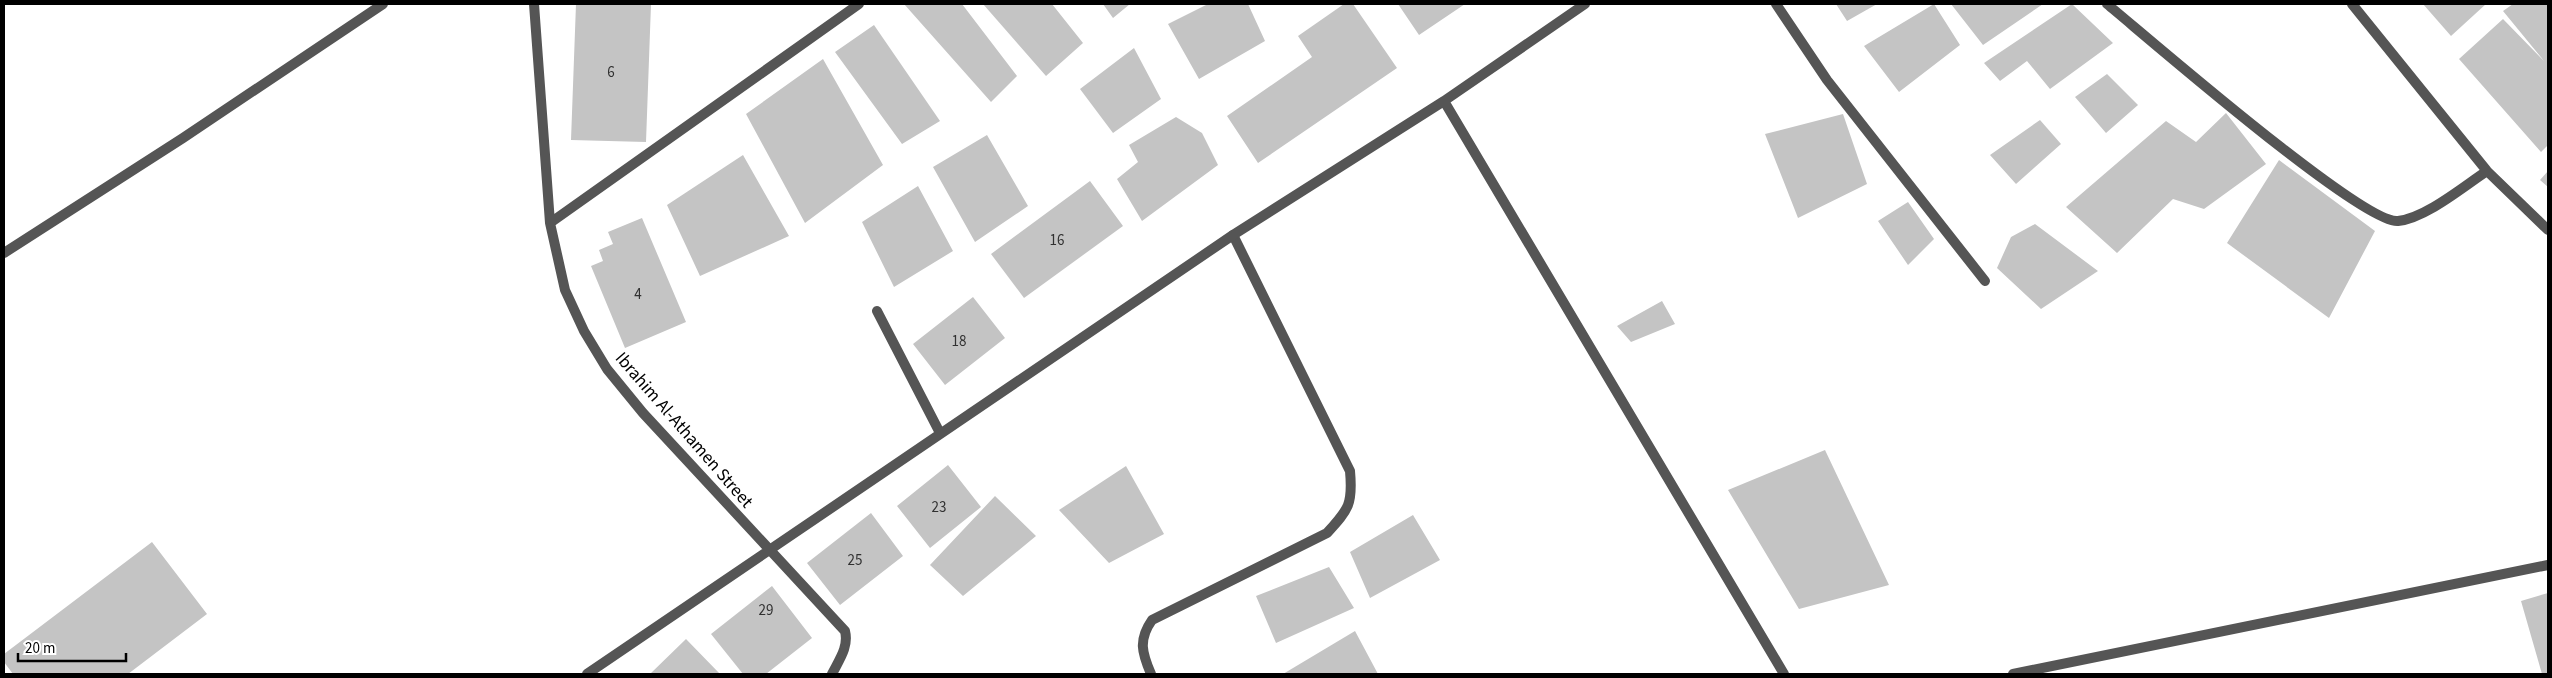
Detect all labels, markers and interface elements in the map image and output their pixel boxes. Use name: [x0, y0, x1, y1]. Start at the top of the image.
house number: 6: [607, 62, 615, 83]
house number: 16: [1050, 230, 1064, 251]
house number: 4: [634, 284, 642, 305]
house number: 18: [952, 331, 966, 352]
street label: Ibrahim Al-Athamen Street: [609, 347, 759, 513]
house number: 23: [932, 497, 946, 518]
house number: 25: [848, 550, 862, 571]
house number: 29: [759, 600, 773, 621]
scale bar: [18, 630, 125, 662]
text: 20 m: [25, 638, 55, 659]

